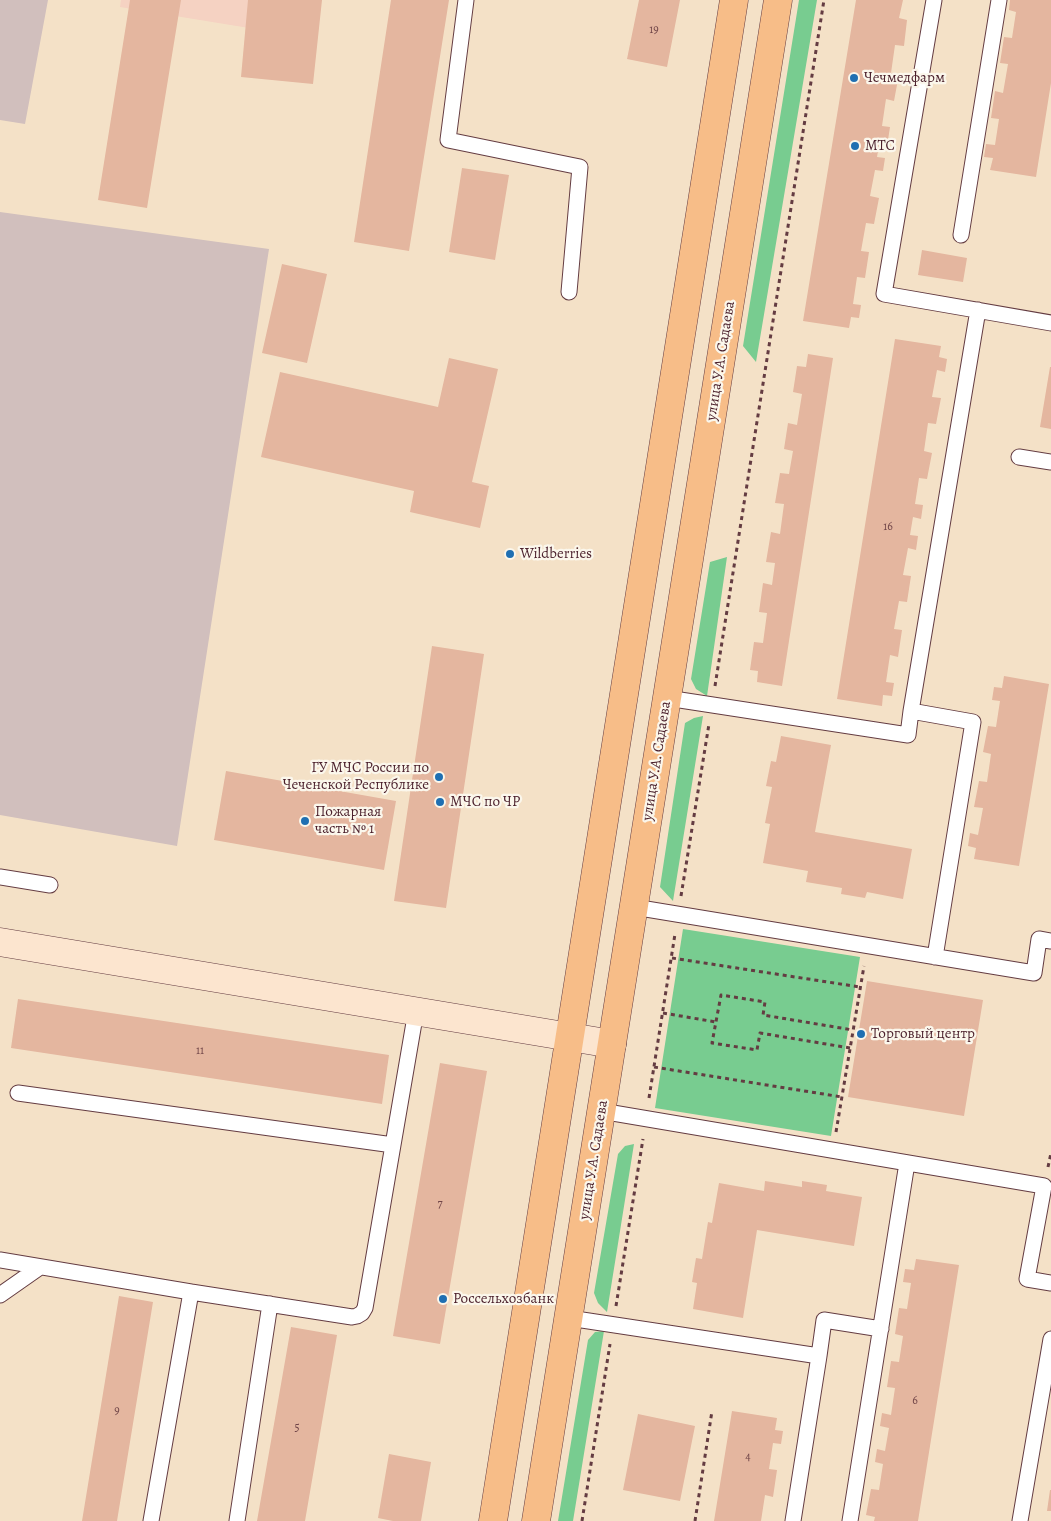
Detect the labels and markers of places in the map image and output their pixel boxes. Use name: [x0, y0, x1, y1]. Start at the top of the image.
place label: Чечмедфарм: [864, 69, 945, 87]
marker: Чечмедфарм: [848, 72, 860, 84]
place label: МТС: [865, 137, 895, 155]
marker: МТС: [849, 140, 861, 152]
place label: Wildberries: [520, 545, 592, 563]
marker: Wildberries: [504, 548, 516, 560]
place label: ГУ МЧС России по Чеченской Республике: [283, 759, 429, 794]
marker: ГУ МЧС России по Чеченской Республике: [433, 771, 445, 783]
place label: МЧС по ЧР: [450, 793, 520, 811]
marker: МЧС по ЧР: [434, 796, 446, 808]
place label: Пожарная часть № 1: [315, 803, 381, 838]
marker: Пожарная часть № 1: [299, 815, 311, 827]
place label: Торговый центр: [871, 1025, 975, 1043]
marker: Торговый центр: [855, 1028, 867, 1040]
place label: Россельхозбанк: [453, 1290, 554, 1308]
marker: Россельхозбанк: [437, 1293, 449, 1305]

